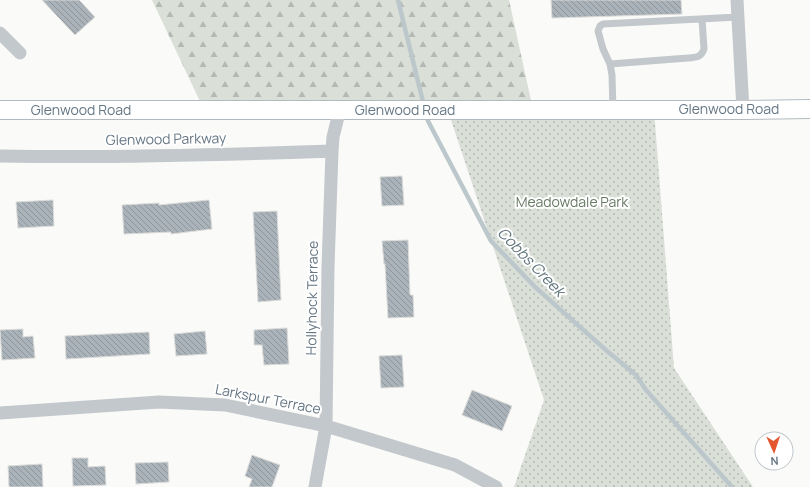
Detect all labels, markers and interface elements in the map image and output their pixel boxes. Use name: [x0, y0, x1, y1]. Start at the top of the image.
street label: Glenwood Road: [679, 99, 779, 118]
street label: Glenwood Road: [31, 100, 131, 119]
street label: Glenwood Road: [355, 100, 455, 119]
street label: Glenwood Parkway: [106, 128, 227, 149]
park label: Meadowdale Park: [516, 192, 629, 211]
water label: Cobbs Creek: [493, 222, 572, 303]
street label: Hollyhock Terrace: [301, 241, 322, 355]
street label: Larkspur Terrace: [214, 379, 323, 418]
north arrow: [754, 431, 794, 471]
text: N: [770, 454, 779, 469]

